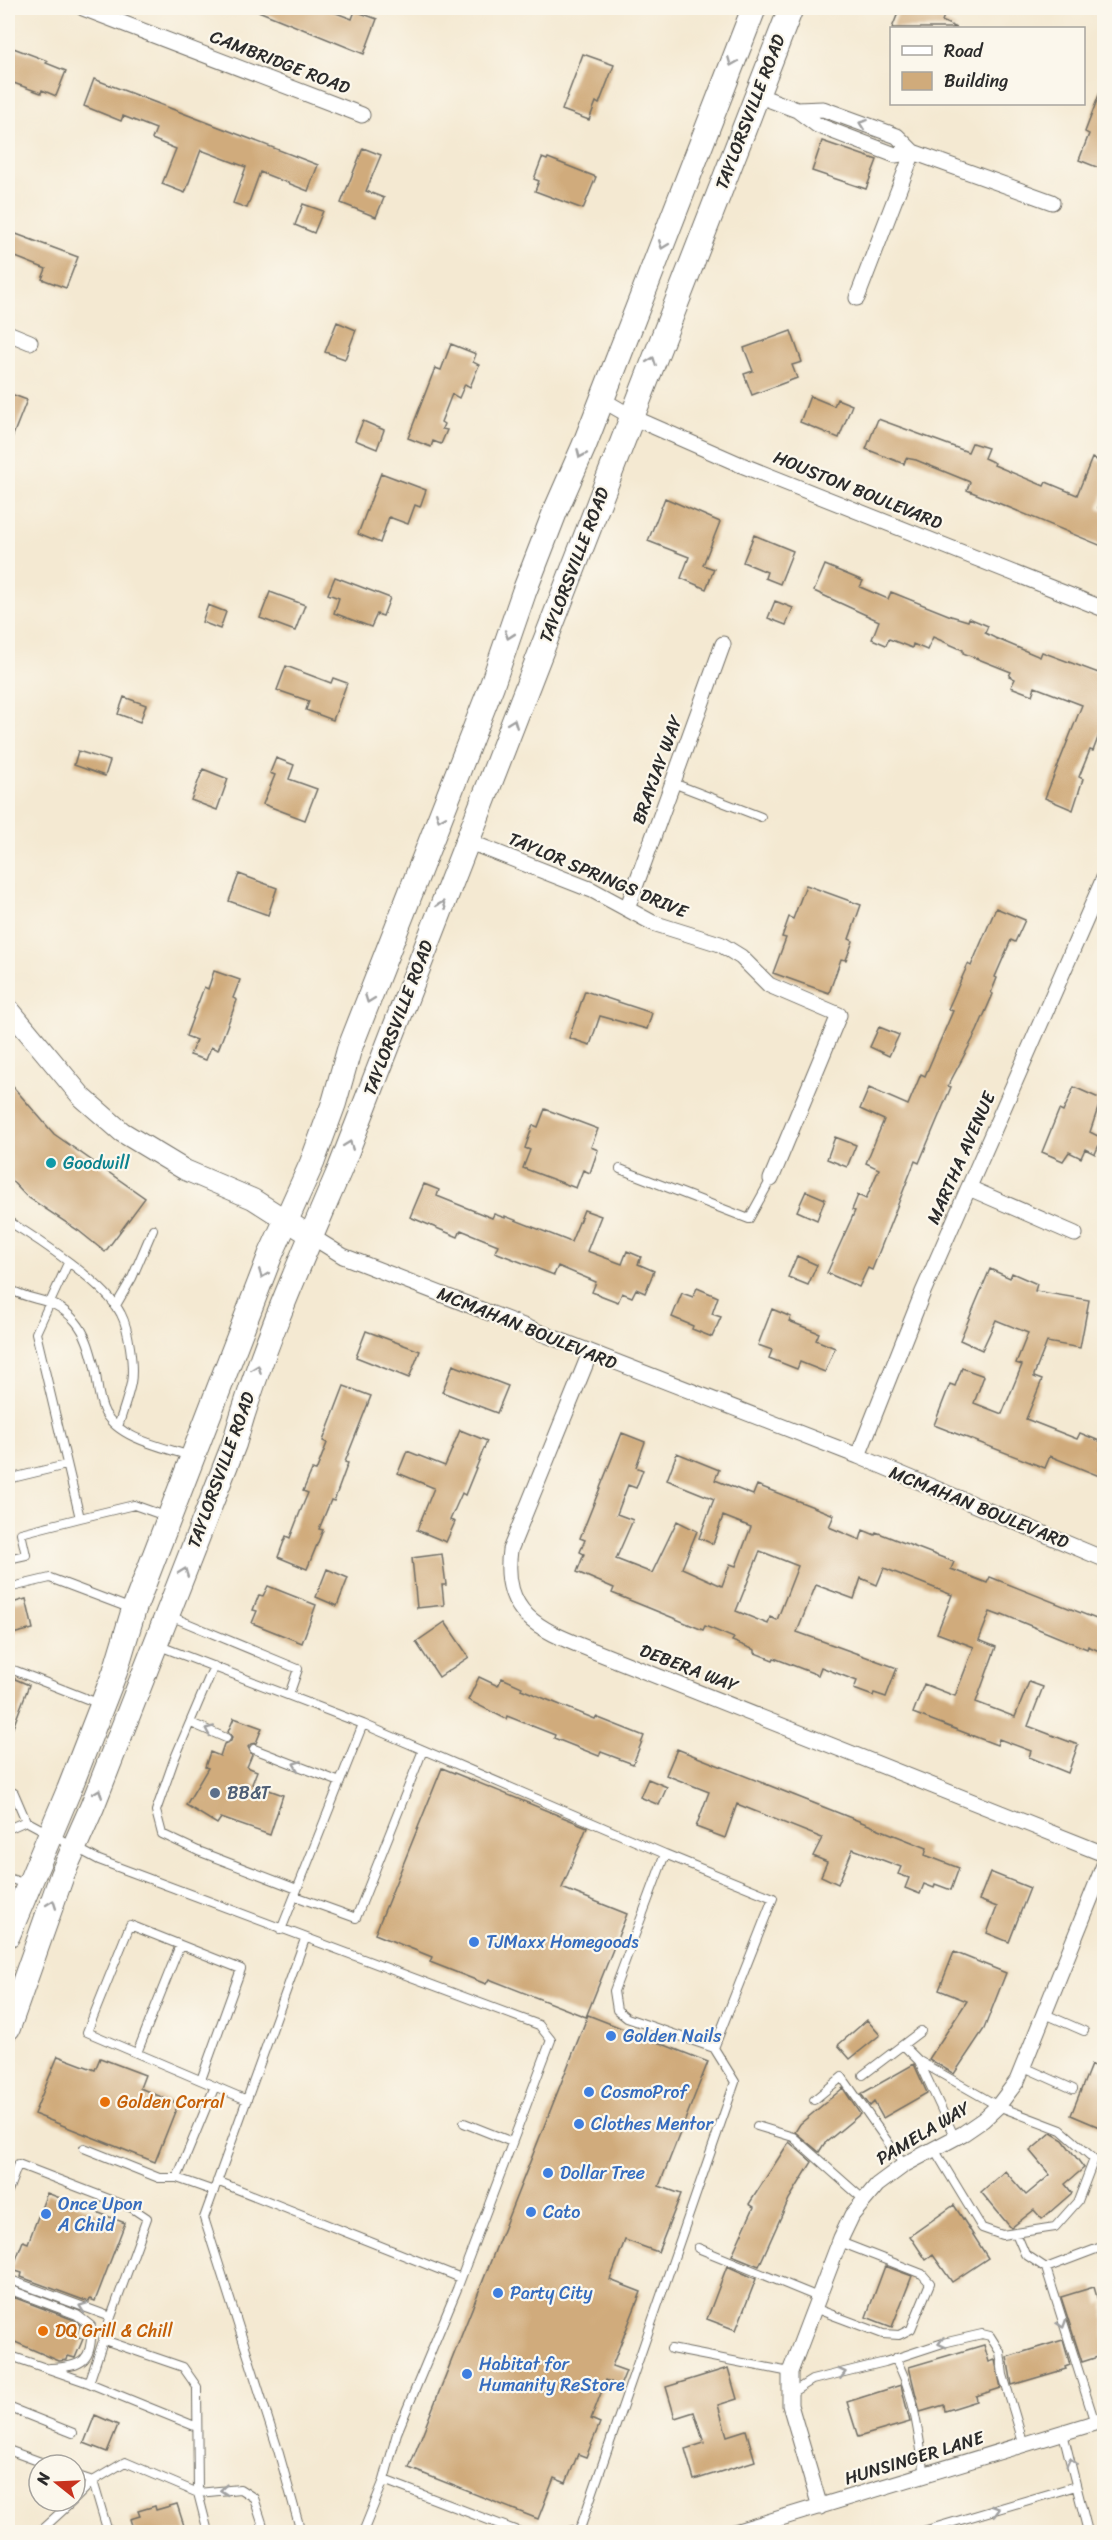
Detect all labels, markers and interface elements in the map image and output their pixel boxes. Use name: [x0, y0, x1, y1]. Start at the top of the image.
street label: CAMBRIDGE ROAD: [205, 21, 355, 104]
legend: [890, 27, 1085, 105]
street label: TAYLORSVILLE ROAD: [706, 29, 794, 194]
text: Road: [944, 35, 984, 67]
one-way arrow: [727, 56, 739, 67]
text: Building: [944, 65, 1008, 97]
one-way arrow: [858, 118, 869, 131]
one-way arrow: [658, 238, 670, 249]
one-way arrow: [644, 357, 657, 367]
street label: HOUSTON BOULEVARD: [769, 441, 948, 539]
one-way arrow: [576, 447, 588, 458]
street label: TAYLORSVILLE ROAD: [530, 482, 618, 647]
one-way arrow: [504, 629, 517, 640]
street label: BRAYJAY WAY: [622, 710, 692, 829]
one-way arrow: [505, 718, 518, 729]
one-way arrow: [435, 811, 447, 822]
street label: TAYLOR SPRINGS DRIVE: [503, 823, 694, 928]
one-way arrow: [435, 900, 447, 911]
street label: TAYLORSVILLE ROAD: [354, 935, 442, 1100]
one-way arrow: [364, 993, 376, 1004]
street label: MARTHA AVENUE: [917, 1086, 1005, 1229]
one-way arrow: [342, 1140, 354, 1151]
place label: Goodwill: [63, 1147, 131, 1179]
marker: Goodwill: [44, 1156, 58, 1170]
one-way arrow: [258, 1268, 270, 1279]
street label: MCMAHAN BOULEVARD: [432, 1277, 622, 1379]
one-way arrow: [250, 1364, 262, 1375]
street label: TAYLORSVILLE ROAD: [178, 1387, 264, 1553]
street label: MCMAHAN BOULEVARD: [884, 1456, 1074, 1558]
one-way arrow: [177, 1567, 189, 1578]
street label: DEBERA WAY: [635, 1634, 744, 1702]
one-way arrow: [204, 1726, 215, 1738]
one-way arrow: [292, 1760, 303, 1773]
place label: BB&T: [227, 1777, 271, 1809]
marker: BB&T: [208, 1786, 222, 1800]
one-way arrow: [91, 1788, 103, 1799]
one-way arrow: [44, 1899, 57, 1910]
place label: TJMaxx Homegoods: [486, 1926, 639, 1958]
marker: TJMaxx Homegoods: [467, 1935, 481, 1949]
place label: Golden Nails: [623, 2020, 722, 2052]
marker: Golden Nails: [604, 2029, 618, 2043]
place label: CosmoProf: [601, 2076, 690, 2108]
marker: CosmoProf: [582, 2085, 596, 2099]
place label: Golden Corral: [117, 2086, 226, 2118]
street label: PAMELA WAY: [870, 2092, 977, 2174]
marker: Golden Corral: [98, 2095, 112, 2109]
place label: Clothes Mentor: [591, 2108, 714, 2140]
marker: Clothes Mentor: [572, 2117, 586, 2131]
place label: Dollar Tree: [560, 2157, 645, 2189]
marker: Dollar Tree: [541, 2166, 555, 2180]
place label: Once Upon A Child: [57, 2188, 143, 2241]
place label: Cato: [543, 2196, 580, 2228]
marker: Cato: [524, 2205, 538, 2219]
marker: Once Upon A Child: [39, 2207, 53, 2221]
place label: Party City: [510, 2277, 593, 2309]
marker: Party City: [491, 2286, 505, 2300]
one-way arrow: [78, 2301, 89, 2314]
place label: DQ Grill & Chill: [55, 2315, 173, 2347]
one-way arrow: [1055, 2318, 1068, 2329]
marker: DQ Grill & Chill: [36, 2324, 50, 2338]
one-way arrow: [937, 2336, 947, 2349]
place label: Habitat for Humanity ReStore: [479, 2348, 625, 2401]
marker: Habitat for Humanity ReStore: [460, 2367, 474, 2381]
one-way arrow: [837, 2367, 847, 2380]
street label: HUNSINGER LANE: [840, 2421, 989, 2494]
north arrow: [27, 2453, 87, 2513]
one-way arrow: [1065, 2458, 1078, 2468]
text: N: [27, 2468, 59, 2489]
one-way arrow: [220, 2484, 229, 2497]
one-way arrow: [990, 2505, 1001, 2517]

